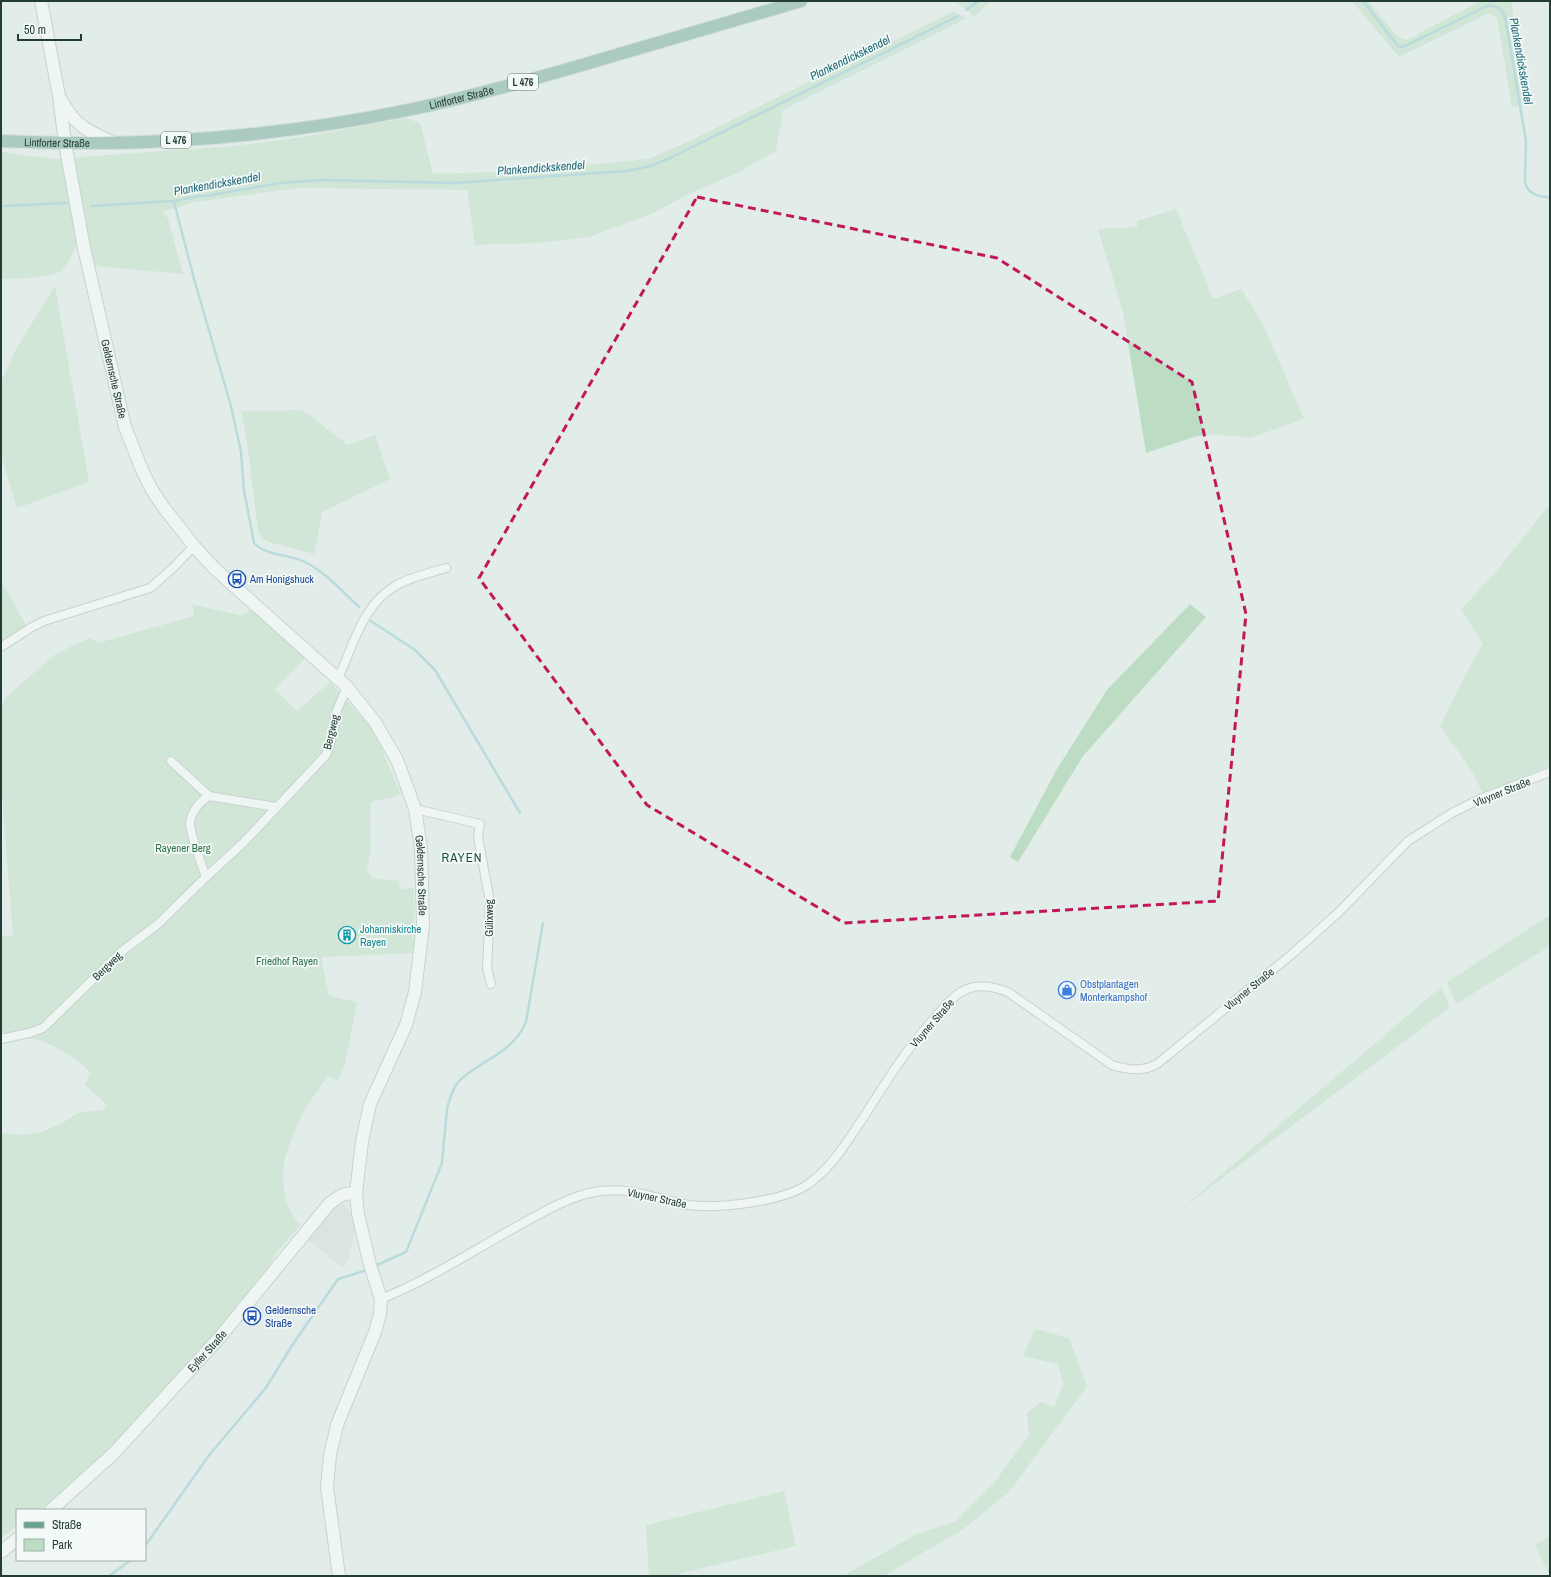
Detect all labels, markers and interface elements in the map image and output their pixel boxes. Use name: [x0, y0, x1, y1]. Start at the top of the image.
scale bar: [18, 16, 81, 42]
water label: Plankendickskendel: [1506, 17, 1537, 106]
text: 50 m: [24, 22, 46, 38]
water label: Plankendickskendel: [807, 31, 894, 84]
road number: L 476: [508, 74, 538, 90]
street label: Lintforter Straße: [428, 83, 495, 112]
road number: L 476: [161, 132, 191, 148]
street label: Lintforter Straße: [24, 135, 90, 150]
water label: Plankendickskendel: [497, 157, 586, 179]
water label: Plankendickskendel: [173, 168, 262, 199]
street label: Geldernsche Straße: [98, 338, 130, 420]
bus stop icon: Am Honigshuck: [227, 569, 247, 589]
place label: Am Honigshuck: [249, 572, 314, 586]
street label: Bergweg: [320, 713, 342, 751]
street label: Vluyner Straße: [1471, 774, 1533, 810]
street label: Geldernsche Straße: [412, 834, 430, 916]
park label: Rayener Berg: [155, 841, 211, 855]
district label: RAYEN: [442, 849, 482, 866]
street label: Gülixweg: [482, 899, 496, 937]
place label: Johanniskirche Rayen: [360, 922, 421, 949]
building icon: Johanniskirche Rayen: [337, 925, 357, 945]
street label: Bergweg: [89, 949, 125, 983]
park label: Friedhof Rayen: [256, 954, 318, 968]
street label: Vluyner Straße: [1221, 965, 1277, 1013]
place label: Obstplantagen Monterkampshof: [1080, 977, 1148, 1004]
shop icon: Obstplantagen Monterkampshof: [1057, 980, 1077, 1000]
street label: Vluyner Straße: [907, 996, 957, 1050]
street label: Vluyner Straße: [626, 1185, 688, 1211]
place label: Geldernsche Straße: [265, 1303, 316, 1330]
bus stop icon: Geldernsche Straße: [242, 1306, 262, 1326]
street label: Eyller Straße: [184, 1327, 230, 1375]
legend: [16, 1509, 146, 1561]
text: Straße: [52, 1517, 82, 1533]
text: Park: [52, 1537, 72, 1553]

